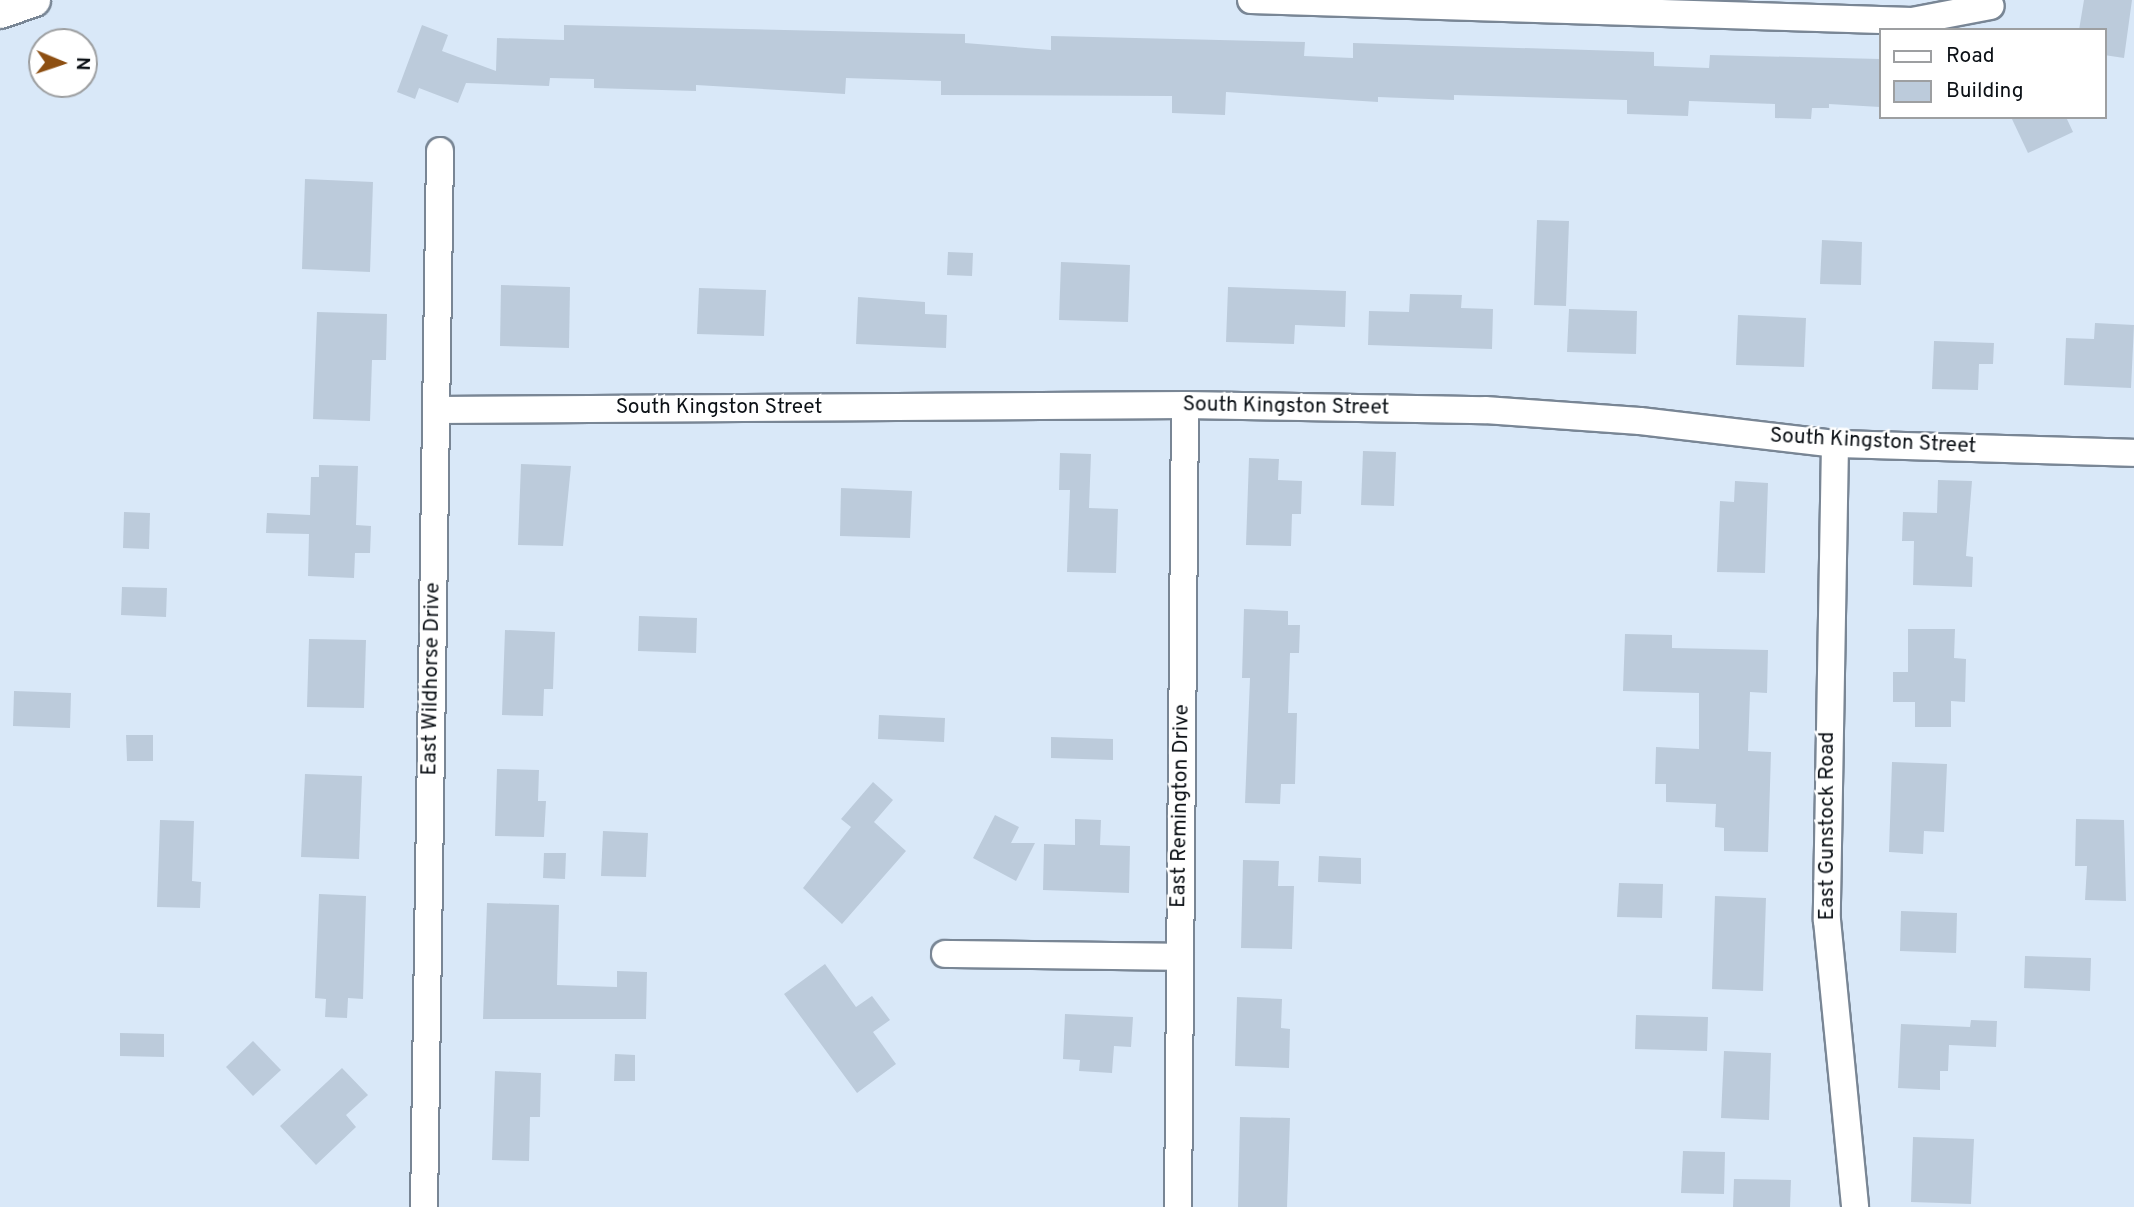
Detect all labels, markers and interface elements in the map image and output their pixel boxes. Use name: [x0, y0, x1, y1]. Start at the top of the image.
north arrow: [28, 28, 98, 98]
legend: [1878, 28, 2106, 119]
text: Road: [1946, 43, 1995, 70]
text: N: [70, 56, 94, 71]
text: Building: [1946, 78, 2024, 105]
street label: South Kingston Street: [1182, 393, 1390, 421]
street label: South Kingston Street: [616, 395, 822, 421]
street label: South Kingston Street: [1769, 424, 1977, 460]
street label: East Wildhorse Drive: [418, 582, 446, 776]
street label: East Remington Drive: [1167, 704, 1195, 908]
street label: East Gunstock Road: [1815, 732, 1841, 920]

